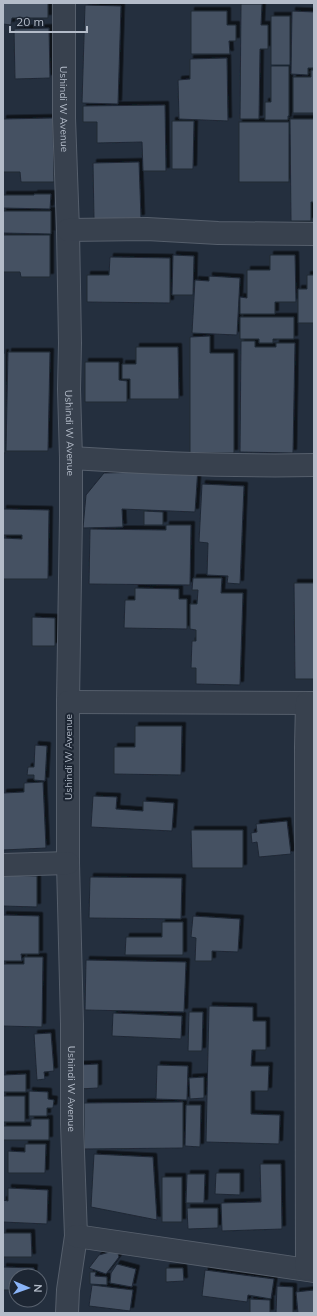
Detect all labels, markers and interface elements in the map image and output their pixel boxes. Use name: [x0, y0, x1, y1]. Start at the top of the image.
scale bar: [10, 8, 87, 34]
text: 20 m: [16, 14, 44, 29]
street label: Ushindi W Avenue: [57, 66, 71, 152]
street label: Ushindi W Avenue: [62, 390, 77, 476]
street label: Ushindi W Avenue: [62, 714, 75, 800]
street label: Ushindi W Avenue: [65, 1046, 78, 1132]
north arrow: [8, 1268, 48, 1308]
text: N: [31, 1284, 45, 1293]

